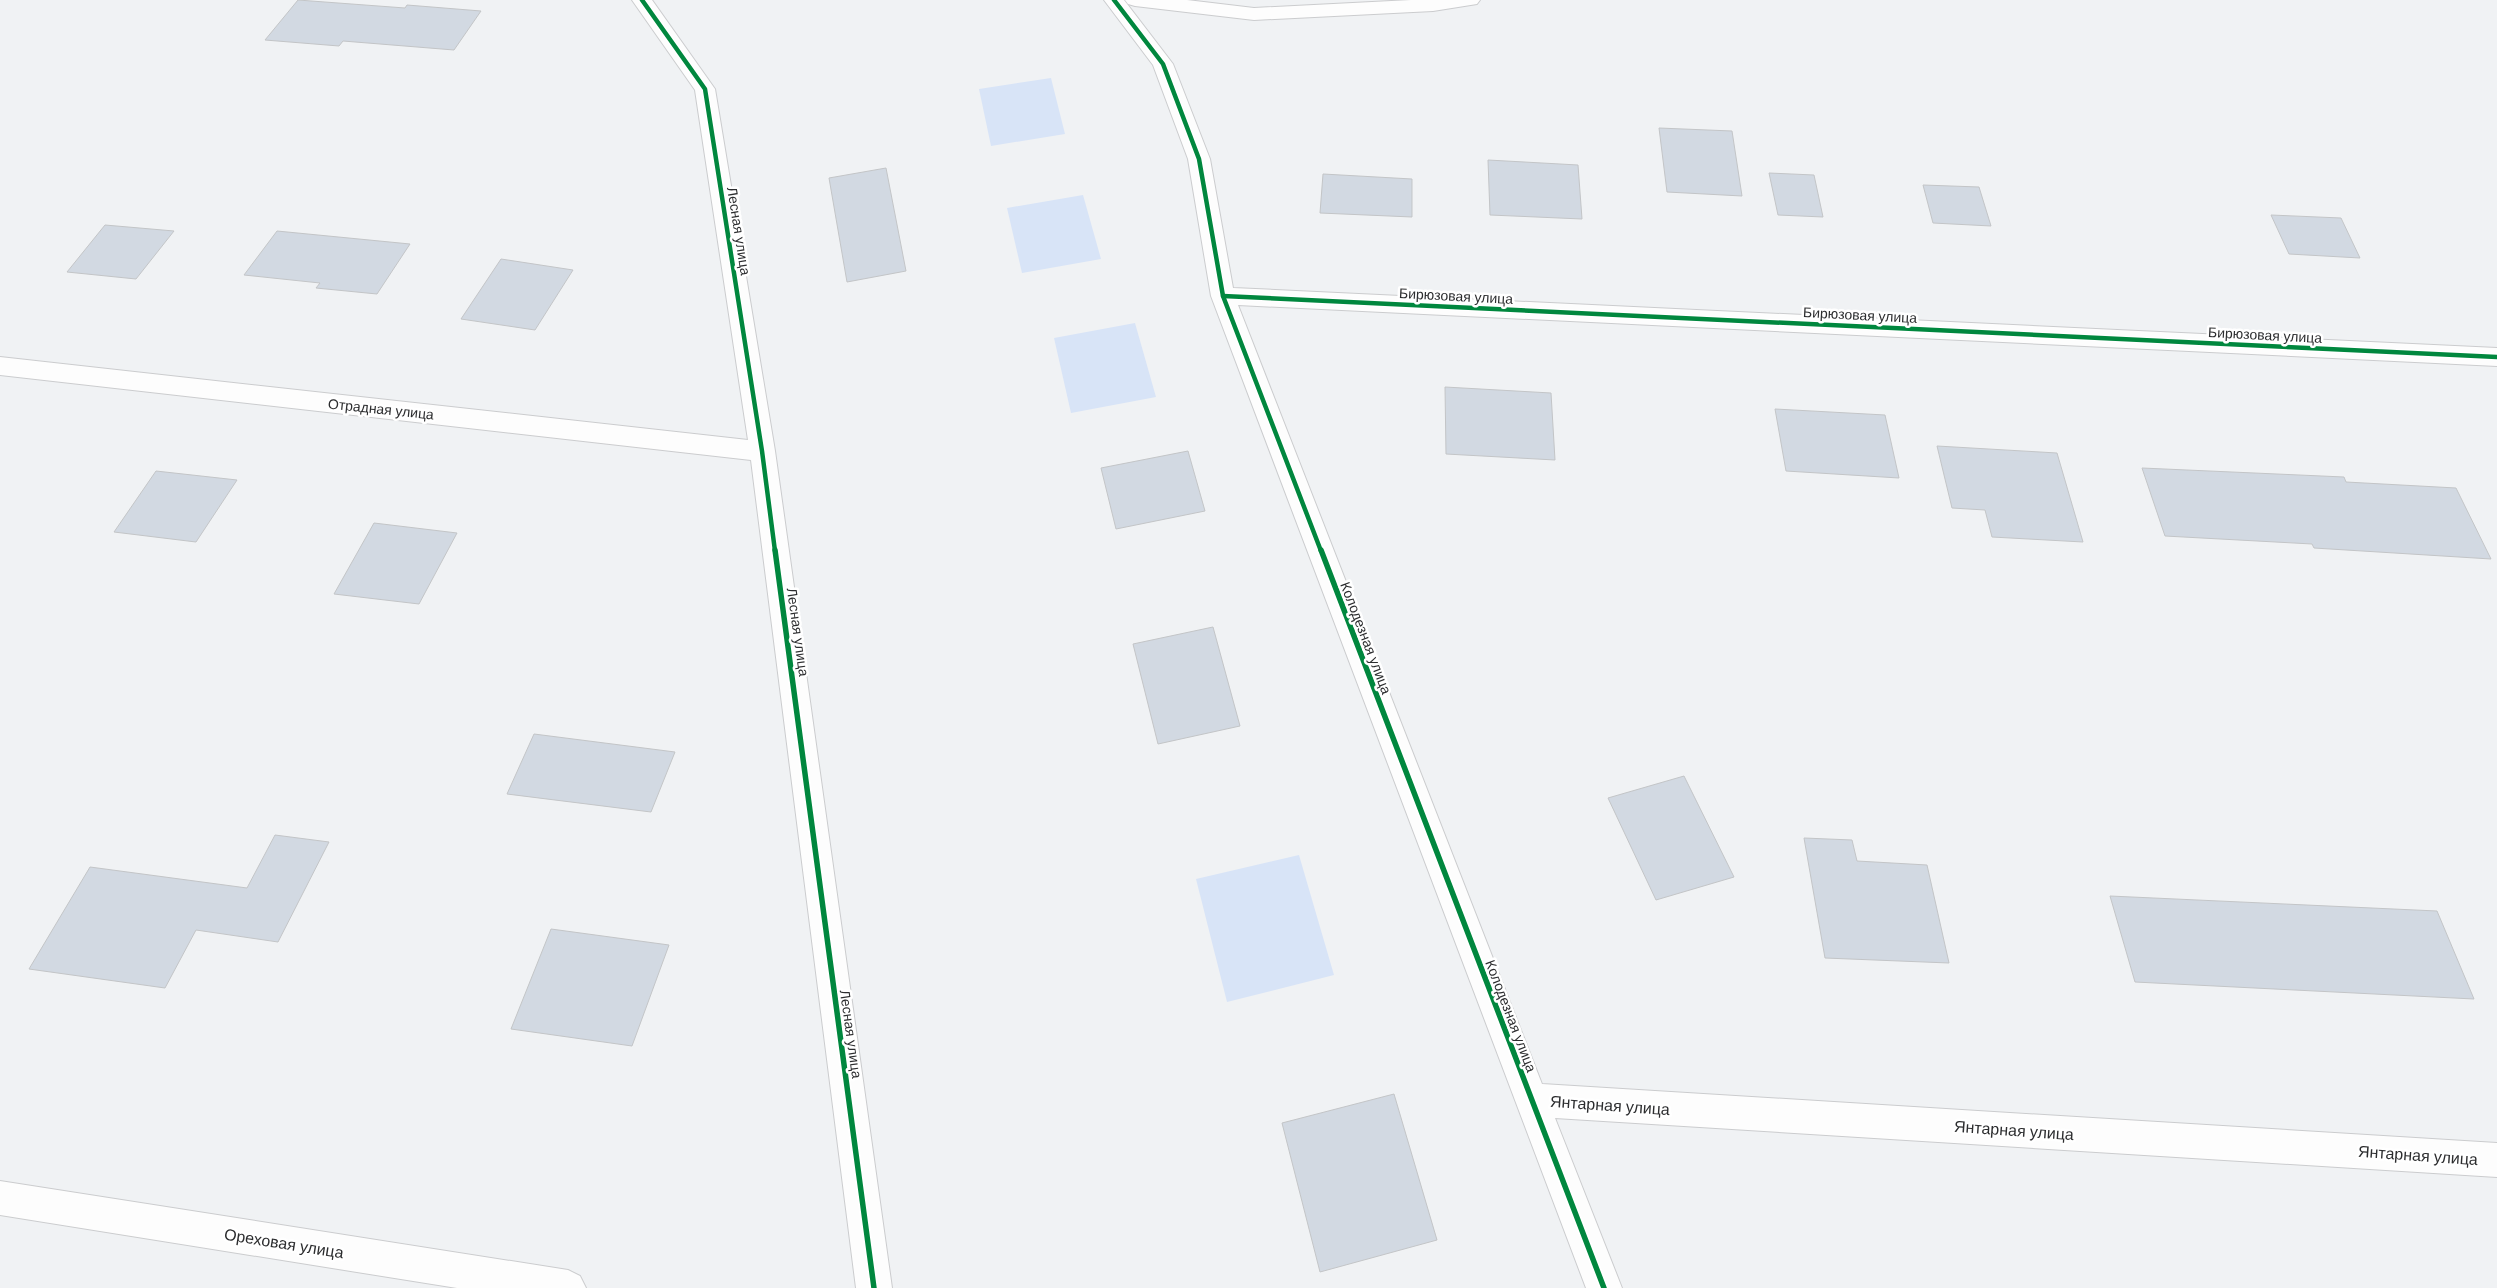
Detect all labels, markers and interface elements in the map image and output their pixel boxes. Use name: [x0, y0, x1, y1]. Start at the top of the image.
street label: Лесная улица: [723, 185, 755, 277]
street label: Бирюзовая улица: [1399, 284, 1514, 308]
street label: Бирюзовая улица: [1803, 303, 1918, 327]
street label: Бирюзовая улица: [2208, 323, 2323, 347]
street label: Отрадная улица: [327, 394, 435, 424]
street label: Колодезная улица: [1336, 579, 1396, 697]
street label: Лесная улица: [783, 587, 813, 678]
street label: Колодезная улица: [1481, 957, 1541, 1075]
street label: Лесная улица: [836, 989, 866, 1080]
street label: Янтарная улица: [1549, 1091, 1671, 1120]
street label: Янтарная улица: [1953, 1116, 2075, 1145]
street label: Янтарная улица: [2357, 1141, 2479, 1170]
street label: Ореховая улица: [223, 1224, 345, 1263]

